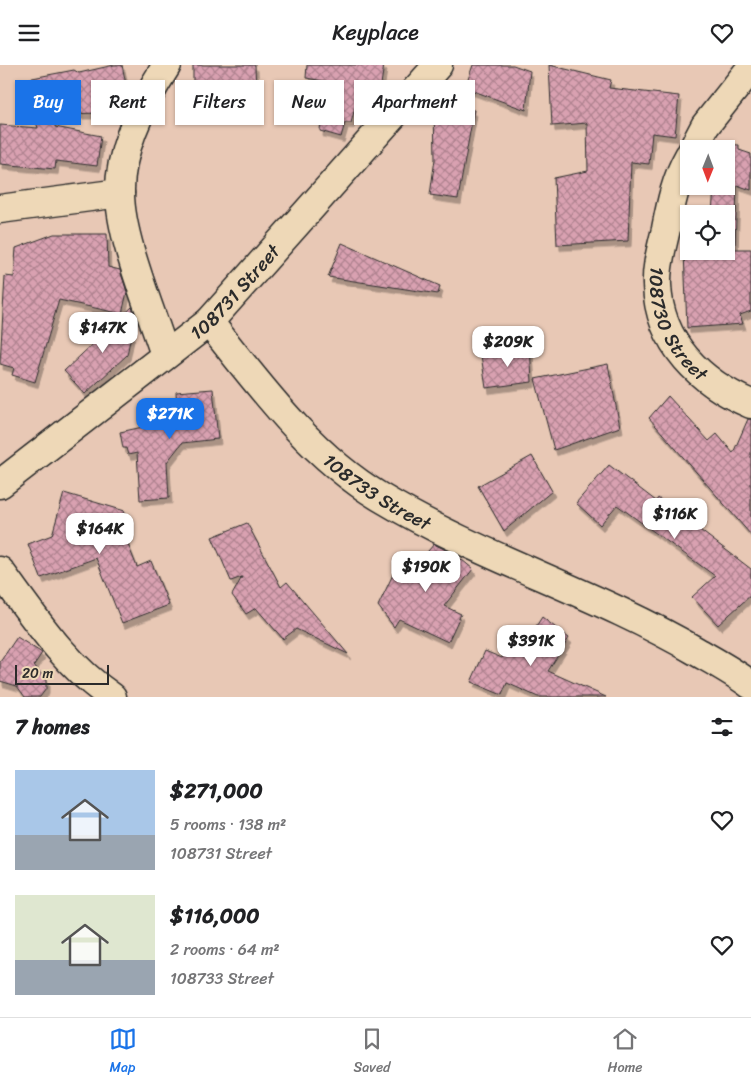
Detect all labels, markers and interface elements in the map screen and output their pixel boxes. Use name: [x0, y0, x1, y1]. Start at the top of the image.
text: Keyplace: [332, 13, 419, 52]
icon: menu: [15, 19, 43, 47]
icon: heart: [708, 19, 736, 47]
chip: Buy: [15, 80, 81, 125]
chip: Rent: [91, 80, 165, 125]
chip: Filters: [175, 80, 264, 125]
chip: New: [274, 80, 344, 125]
chip: Apartment: [354, 80, 475, 125]
north arrow: [680, 140, 735, 195]
map controls: [680, 140, 735, 260]
button: locate: [680, 205, 735, 260]
street label: 108731 Street: [183, 236, 289, 348]
street label: 108730 Street: [640, 265, 716, 391]
pin: $147K: [68, 311, 138, 354]
text: $147K: [80, 313, 126, 342]
pin: $209K: [473, 325, 543, 368]
text: $209K: [483, 327, 533, 356]
pin: $271K: [135, 397, 205, 440]
text: $271K: [147, 399, 193, 428]
street label: 108733 Street: [315, 445, 438, 540]
pin: $116K: [640, 497, 710, 540]
text: $116K: [653, 499, 697, 528]
pin: $164K: [65, 513, 135, 555]
text: $164K: [77, 514, 123, 543]
pin: $190K: [391, 551, 461, 593]
text: $190K: [402, 552, 450, 581]
pin: $391K: [496, 625, 566, 667]
text: $391K: [508, 626, 554, 655]
text: 20 m: [22, 661, 53, 686]
scale bar: [15, 662, 109, 685]
text: 7 homes: [15, 708, 90, 746]
icon: filters: [708, 713, 736, 741]
text: $271,000: [170, 772, 263, 810]
icon: home: [55, 790, 115, 850]
icon: heart: [708, 806, 736, 834]
text: 5 rooms · 138 m²: [170, 810, 286, 839]
text: 108731 Street: [170, 839, 272, 868]
text: $116,000: [170, 897, 260, 935]
icon: home: [55, 915, 115, 975]
icon: heart: [708, 931, 736, 959]
text: 2 rooms · 64 m²: [170, 935, 280, 964]
text: 108733 Street: [170, 964, 274, 993]
tab: Map: [109, 1025, 137, 1080]
tab: Saved: [354, 1025, 390, 1080]
tab: Home: [607, 1025, 642, 1080]

